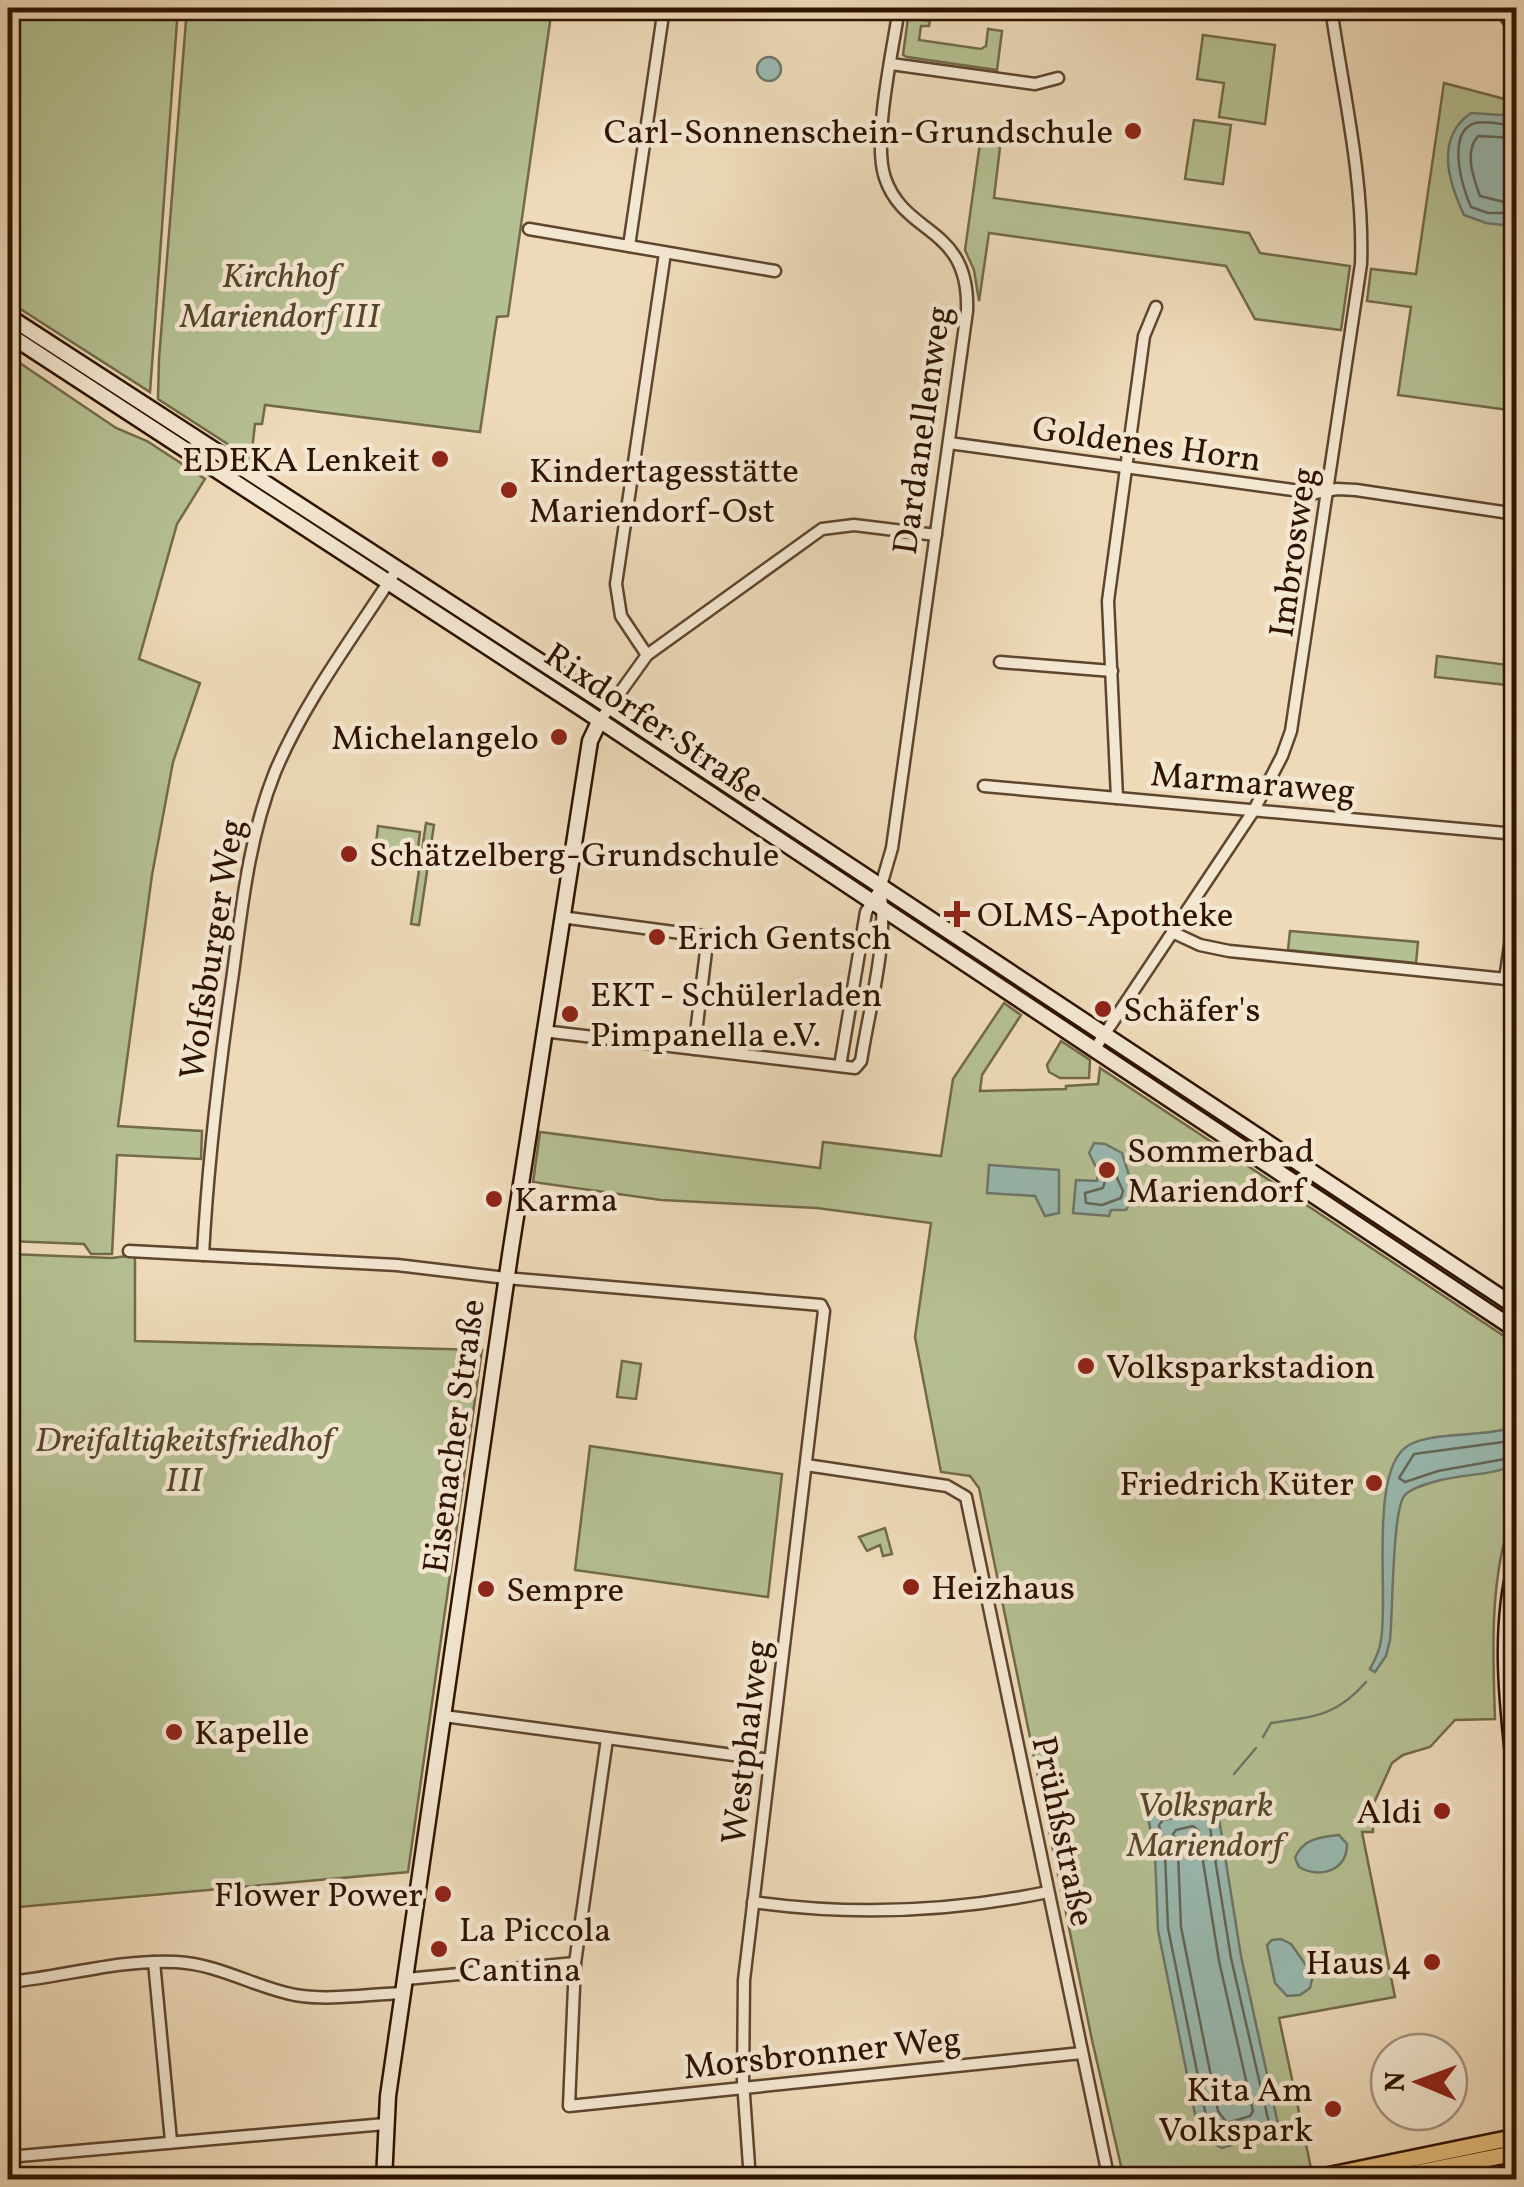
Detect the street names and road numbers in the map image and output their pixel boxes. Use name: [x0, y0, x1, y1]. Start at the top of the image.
street label: Dardanellenweg: [883, 303, 965, 558]
street label: Goldenes Horn: [1029, 406, 1264, 486]
street label: Imbrosweg: [1259, 464, 1331, 641]
street label: Rixdorfer Straße: [534, 633, 773, 816]
street label: Marmaraweg: [1148, 752, 1357, 818]
street label: Wolfsburger Weg: [170, 816, 258, 1083]
street label: Eisenacher Straße: [413, 1296, 499, 1577]
street label: Westphalweg: [712, 1637, 784, 1847]
street label: Prühßstraße: [1017, 1732, 1105, 1931]
street label: Morsbronner Weg: [681, 2017, 963, 2093]

